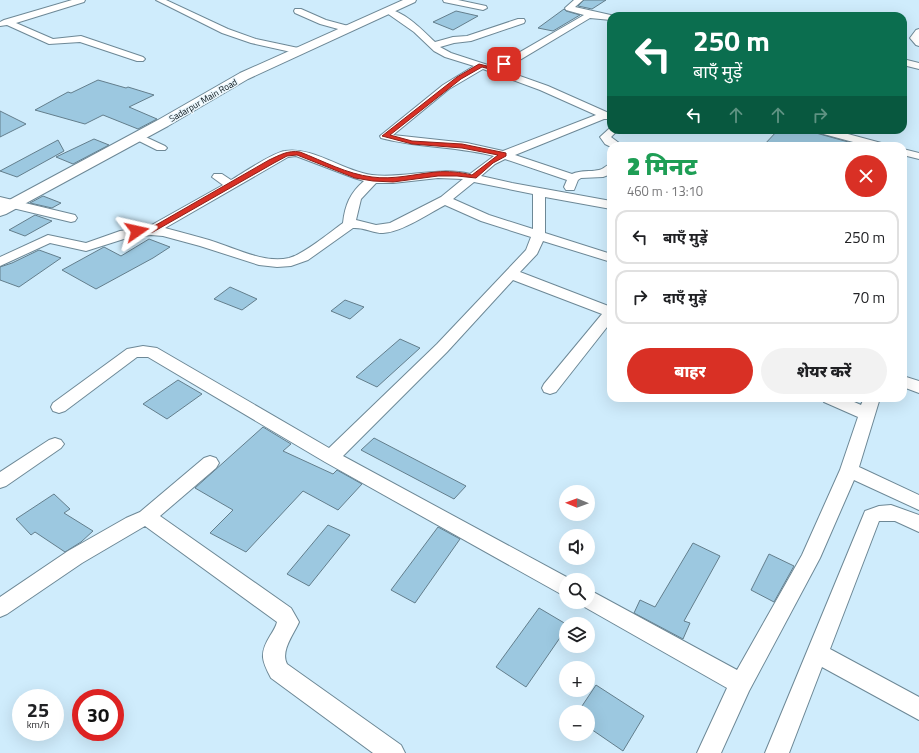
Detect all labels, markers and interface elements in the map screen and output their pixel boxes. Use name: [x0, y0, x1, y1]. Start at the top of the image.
text: 250 m: [693, 19, 770, 62]
icon: left: [627, 28, 679, 80]
pin: [487, 47, 521, 81]
icon: arrive: [493, 53, 515, 75]
text: बाएँ मुड़ें: [693, 58, 742, 85]
street label: Sadarpur Main Road: [167, 75, 240, 125]
icon: left: [683, 104, 705, 126]
icon: ahead: [725, 104, 747, 126]
icon: ahead: [767, 104, 789, 126]
icon: right: [809, 104, 831, 126]
text: 2 मिनट: [627, 148, 697, 184]
button: close: [845, 155, 887, 197]
text: 460 m · 13:10: [627, 181, 703, 201]
position arrow: [116, 210, 158, 252]
icon: left: [629, 226, 651, 248]
text: बाएँ मुड़ें: [663, 226, 707, 249]
text: 250 m: [844, 226, 885, 249]
icon: right: [629, 286, 651, 308]
text: दाएँ मुड़ें: [663, 286, 707, 309]
text: 70 m: [852, 286, 885, 309]
button: बाहर: [627, 348, 753, 394]
button: शेयर करें: [761, 348, 887, 394]
north arrow: [559, 485, 595, 521]
map controls: [559, 485, 595, 741]
button: sound: [559, 529, 595, 565]
button: search: [559, 573, 595, 609]
button: layers: [559, 617, 595, 653]
button: +: [559, 661, 595, 697]
speed limit sign: 30: [72, 689, 124, 741]
text: 25: [27, 694, 49, 725]
button: −: [559, 705, 595, 741]
text: km/h: [27, 717, 49, 732]

